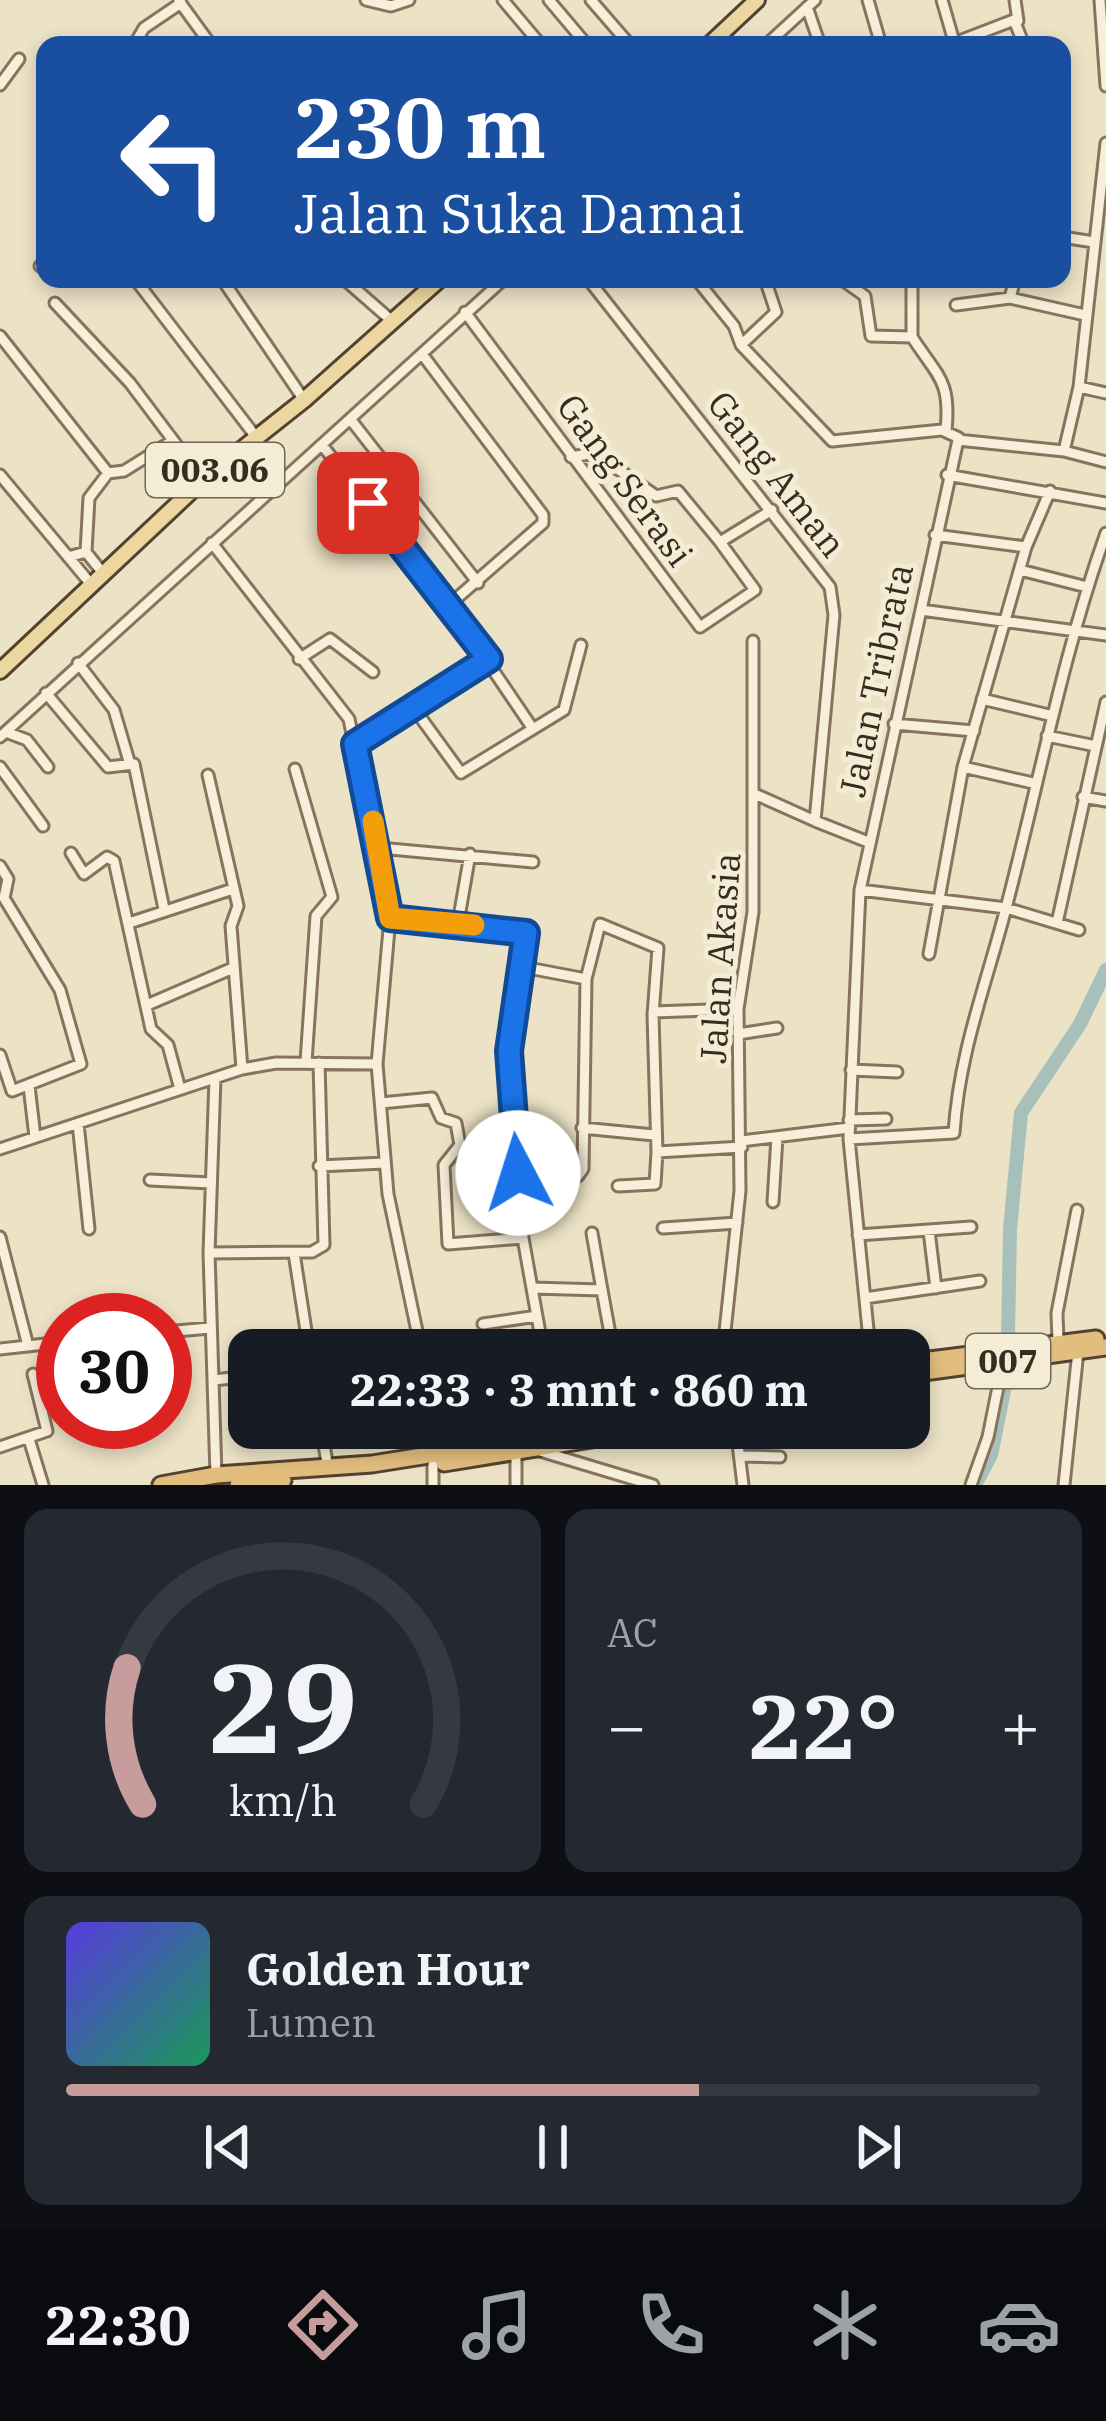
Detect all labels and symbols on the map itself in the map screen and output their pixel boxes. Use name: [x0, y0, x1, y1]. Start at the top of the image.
street label: Gang Aman: [698, 381, 857, 566]
street label: Gang Serasi: [547, 384, 704, 575]
road number: 003.06: [146, 443, 284, 497]
pin: [317, 452, 419, 554]
street label: Jalan Tribrata: [828, 559, 923, 801]
street label: Jalan Akasia: [689, 851, 750, 1065]
position arrow: [455, 1110, 581, 1236]
speed limit sign: 30: [36, 1293, 192, 1449]
road number: 007: [966, 1334, 1050, 1388]

